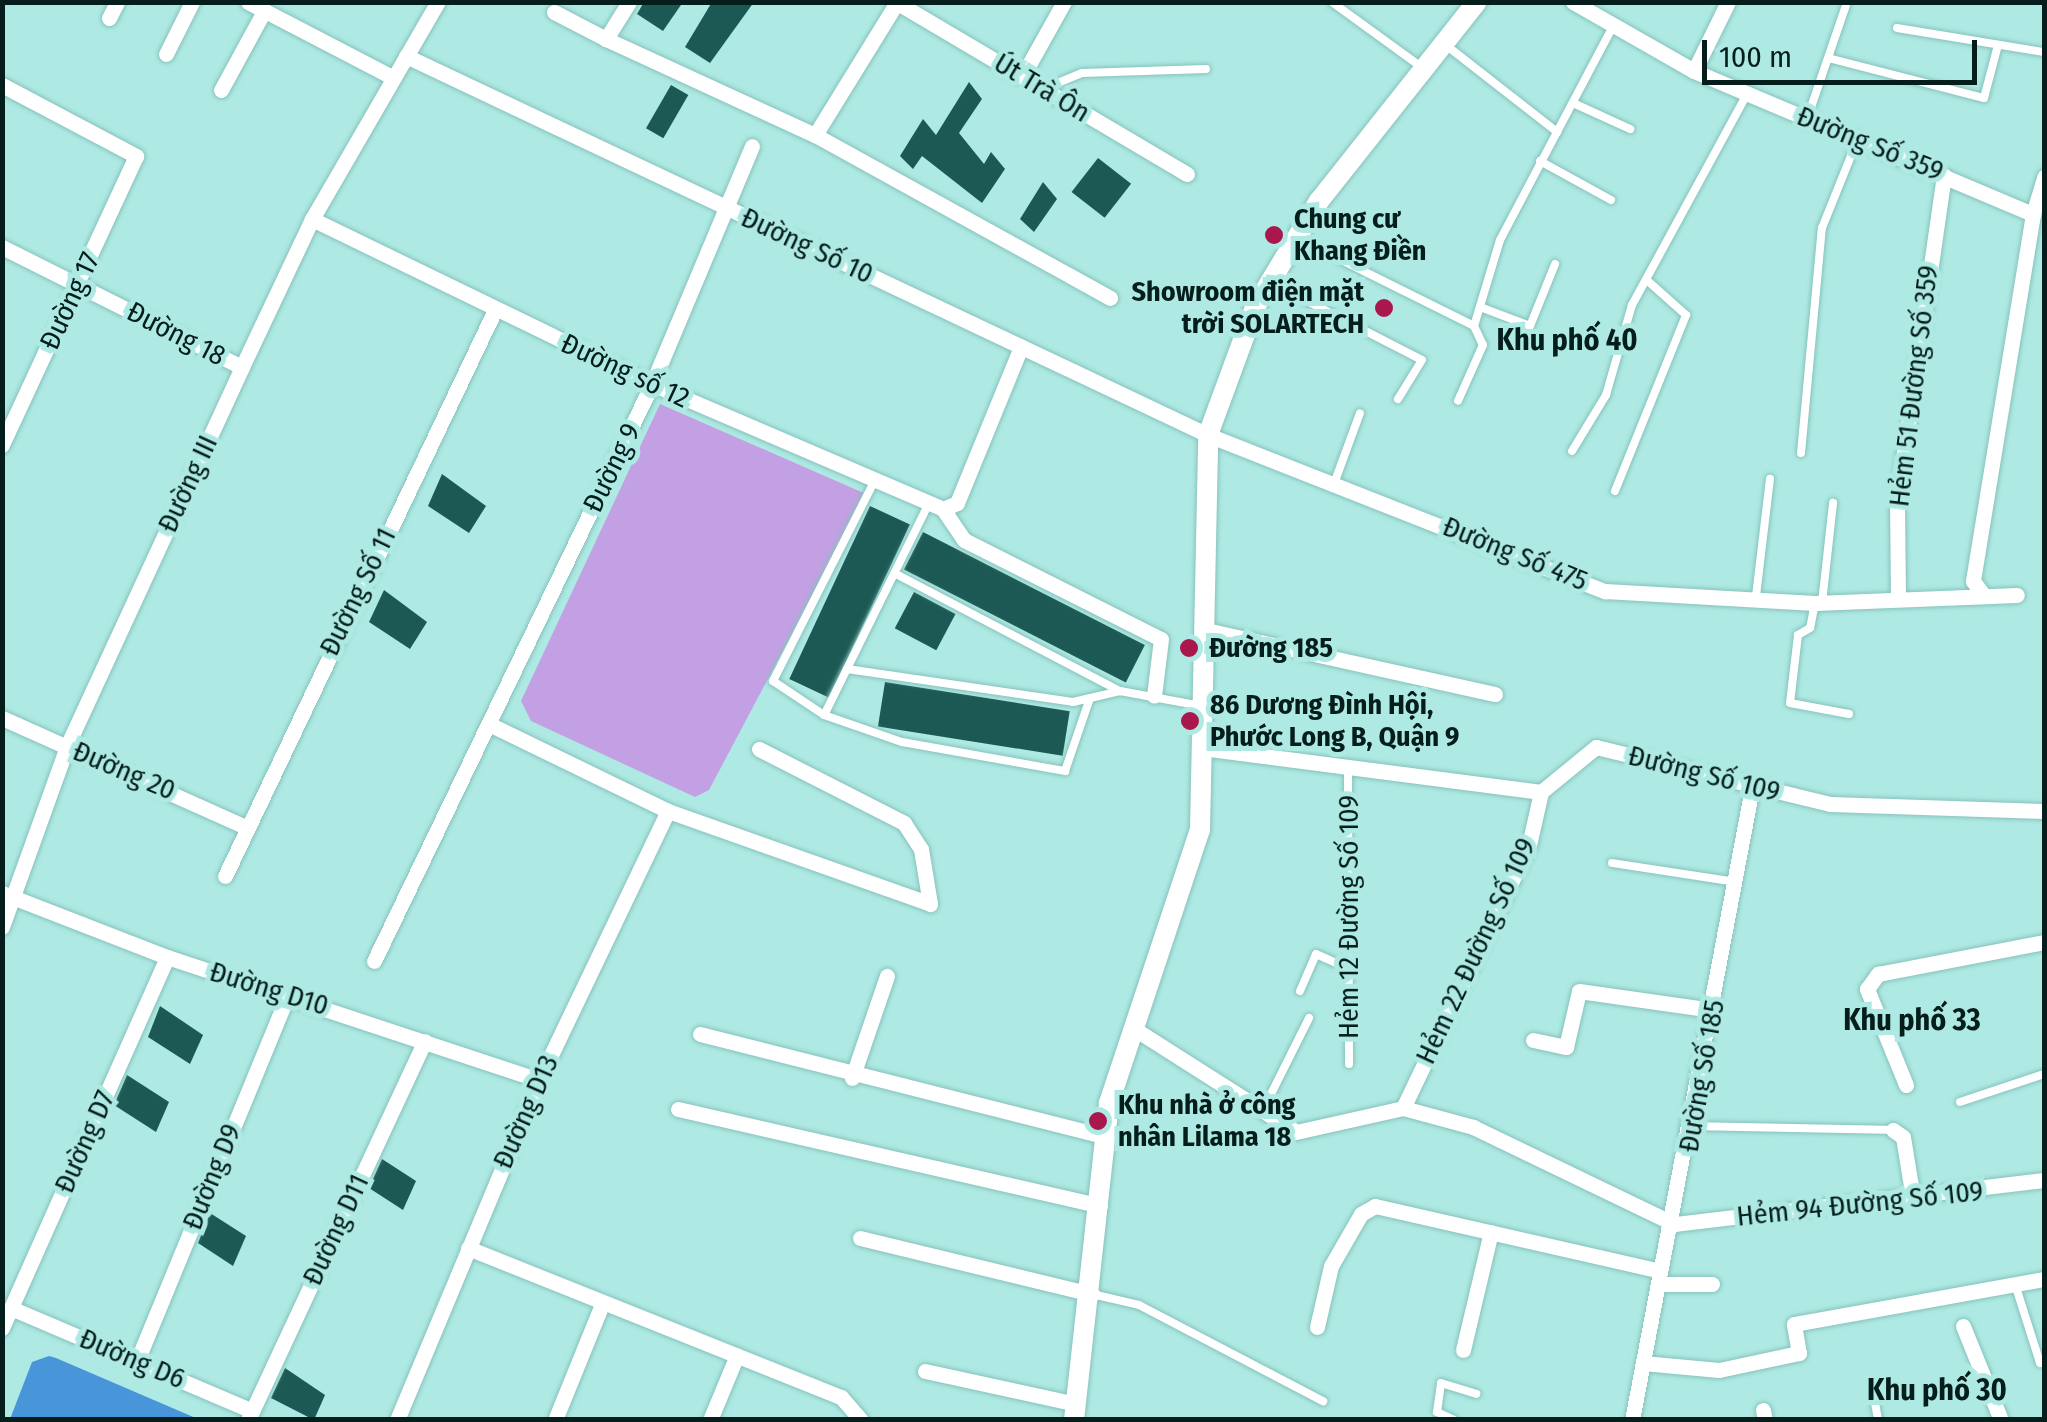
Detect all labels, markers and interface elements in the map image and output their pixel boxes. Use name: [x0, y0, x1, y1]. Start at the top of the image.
scale bar: [1707, 20, 1982, 82]
text: 100 m: [1719, 39, 1792, 75]
street label: Út Trà Ôn: [988, 46, 1096, 130]
street label: Đường Số 359: [1792, 99, 1948, 189]
street label: Đường Số 10: [736, 201, 878, 291]
place label: Chung cư Khang Điền: [1294, 202, 1426, 268]
marker: Chung cư Khang Điền: [1263, 224, 1285, 246]
street label: Đường 17: [33, 247, 107, 355]
street label: Hẻm 51 Đường Số 359: [1883, 263, 1945, 509]
place label: Showroom điện mặt trời SOLARTECH: [1132, 275, 1364, 341]
street label: Đường 18: [121, 295, 231, 373]
marker: Showroom điện mặt trời SOLARTECH: [1373, 297, 1395, 319]
district label: Khu phố 40: [1496, 322, 1638, 358]
street label: Đường số 12: [555, 327, 695, 415]
street label: Đường 9: [576, 418, 648, 518]
street label: Đường III: [151, 430, 225, 538]
street label: Đường Số 475: [1438, 510, 1592, 598]
street label: Đường Số 11: [313, 523, 403, 661]
place label: Đường 185: [1209, 631, 1333, 665]
marker: Đường 185: [1178, 637, 1200, 659]
place label: 86 Dương Đình Hội, Phước Long B, Quận 9: [1210, 688, 1460, 754]
marker: 86 Dương Đình Hội, Phước Long B, Quận 9: [1179, 710, 1201, 732]
street label: Đường 20: [68, 734, 180, 808]
street label: Đường Số 109: [1625, 739, 1783, 809]
street label: Hẻm 12 Đường Số 109: [1332, 795, 1366, 1039]
street label: Hẻm 22 Đường Số 109: [1409, 833, 1543, 1069]
street label: Đường D10: [205, 955, 333, 1023]
street label: Đường Số 185: [1672, 997, 1732, 1155]
district label: Khu phố 33: [1843, 1002, 1981, 1038]
street label: Đường D13: [486, 1050, 566, 1174]
street label: Đường D7: [48, 1086, 122, 1198]
place label: Khu nhà ở công nhân Lilama 18: [1118, 1088, 1295, 1154]
marker: Khu nhà ở công nhân Lilama 18: [1087, 1110, 1109, 1132]
street label: Đường D9: [176, 1119, 248, 1235]
street label: Đường D11: [296, 1169, 376, 1291]
street label: Hẻm 94 Đường Số 109: [1735, 1174, 1985, 1234]
street label: Đường D6: [74, 1322, 190, 1396]
district label: Khu phố 30: [1867, 1372, 2007, 1408]

